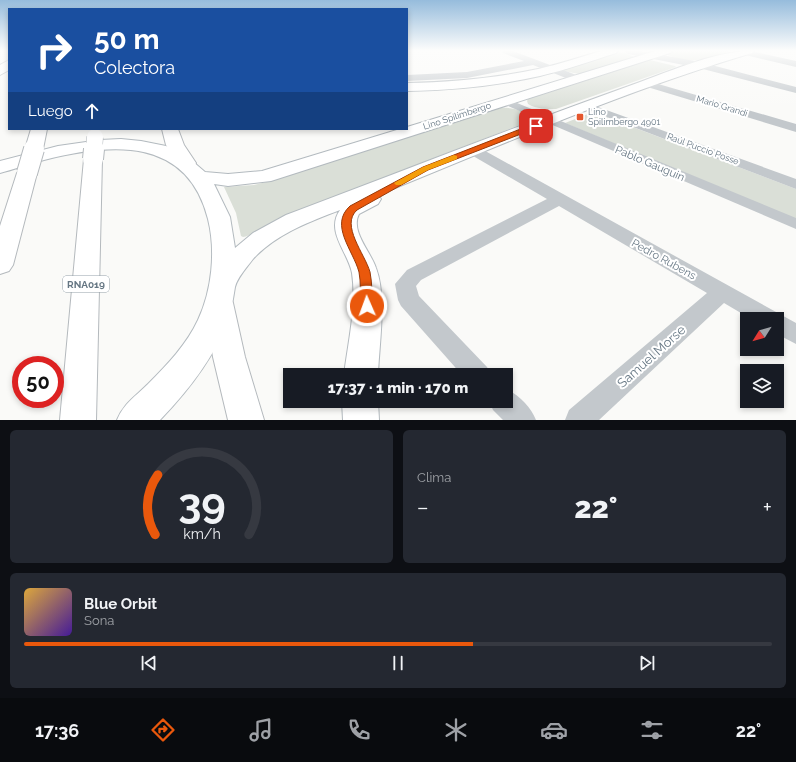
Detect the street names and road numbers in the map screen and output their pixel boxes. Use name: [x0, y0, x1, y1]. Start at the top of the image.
street label: Mario Grandi: [695, 93, 749, 119]
street label: Lino Spilimbergo: [422, 100, 492, 132]
street label: Raúl Puccio Posse: [666, 131, 741, 167]
street label: Pablo Gauguin: [613, 143, 687, 184]
street label: Pedro Rubens: [629, 236, 698, 282]
road number: RNA019: [63, 276, 109, 292]
street label: Samuel Morse: [614, 322, 689, 391]

